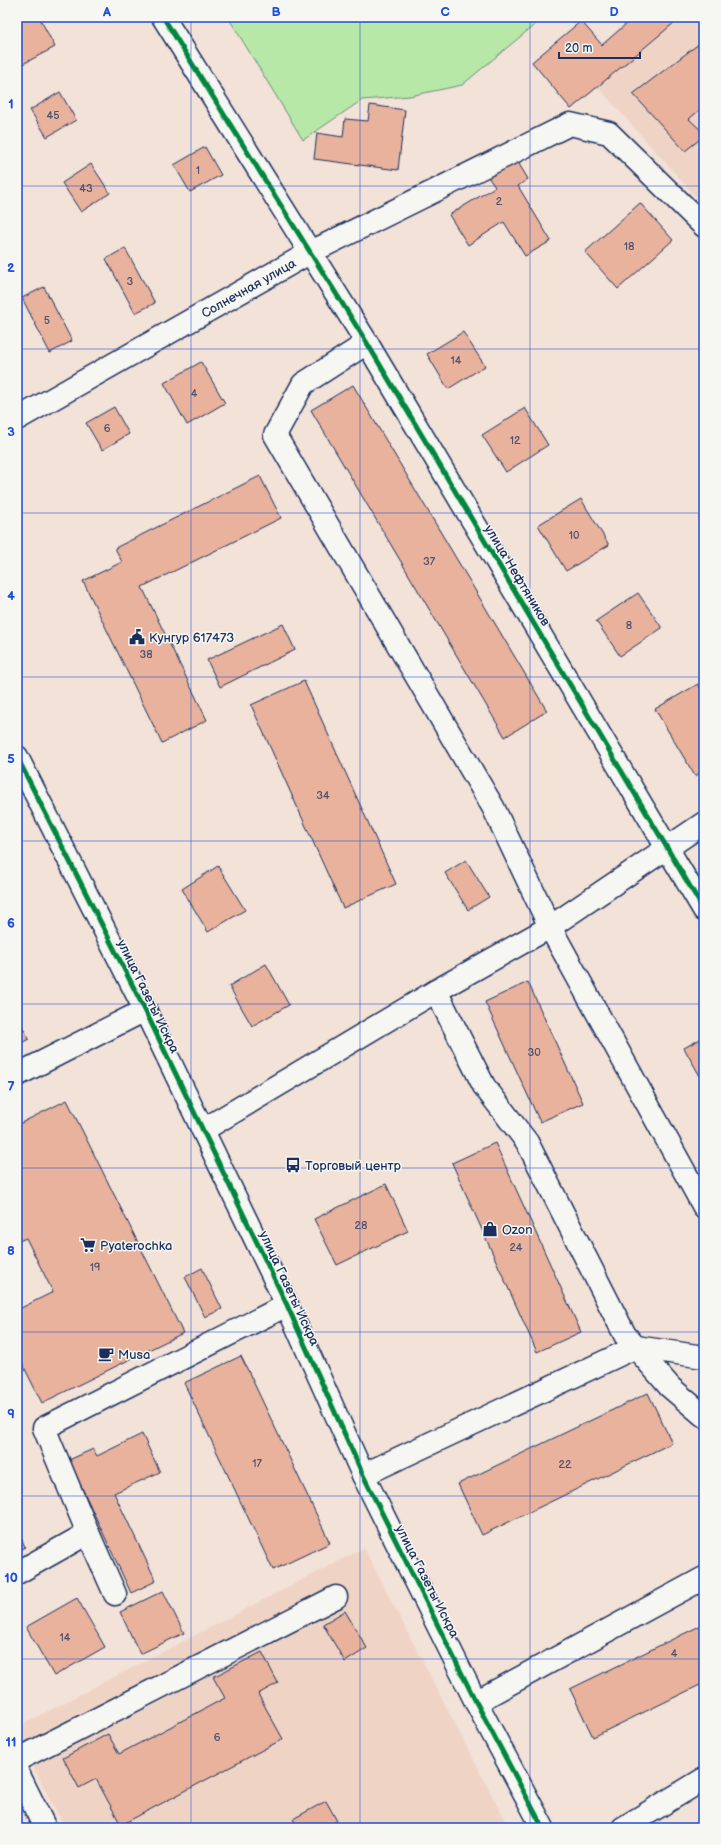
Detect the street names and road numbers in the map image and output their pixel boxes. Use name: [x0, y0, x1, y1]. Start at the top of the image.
street label: Солнечная улица: [199, 255, 299, 322]
street label: улица Нефтяников: [481, 522, 554, 629]
street label: улица Газеты Искра: [114, 937, 183, 1056]
street label: улица Газеты Искра: [255, 1229, 323, 1349]
street label: улица Газеты Искра: [392, 1522, 463, 1641]

